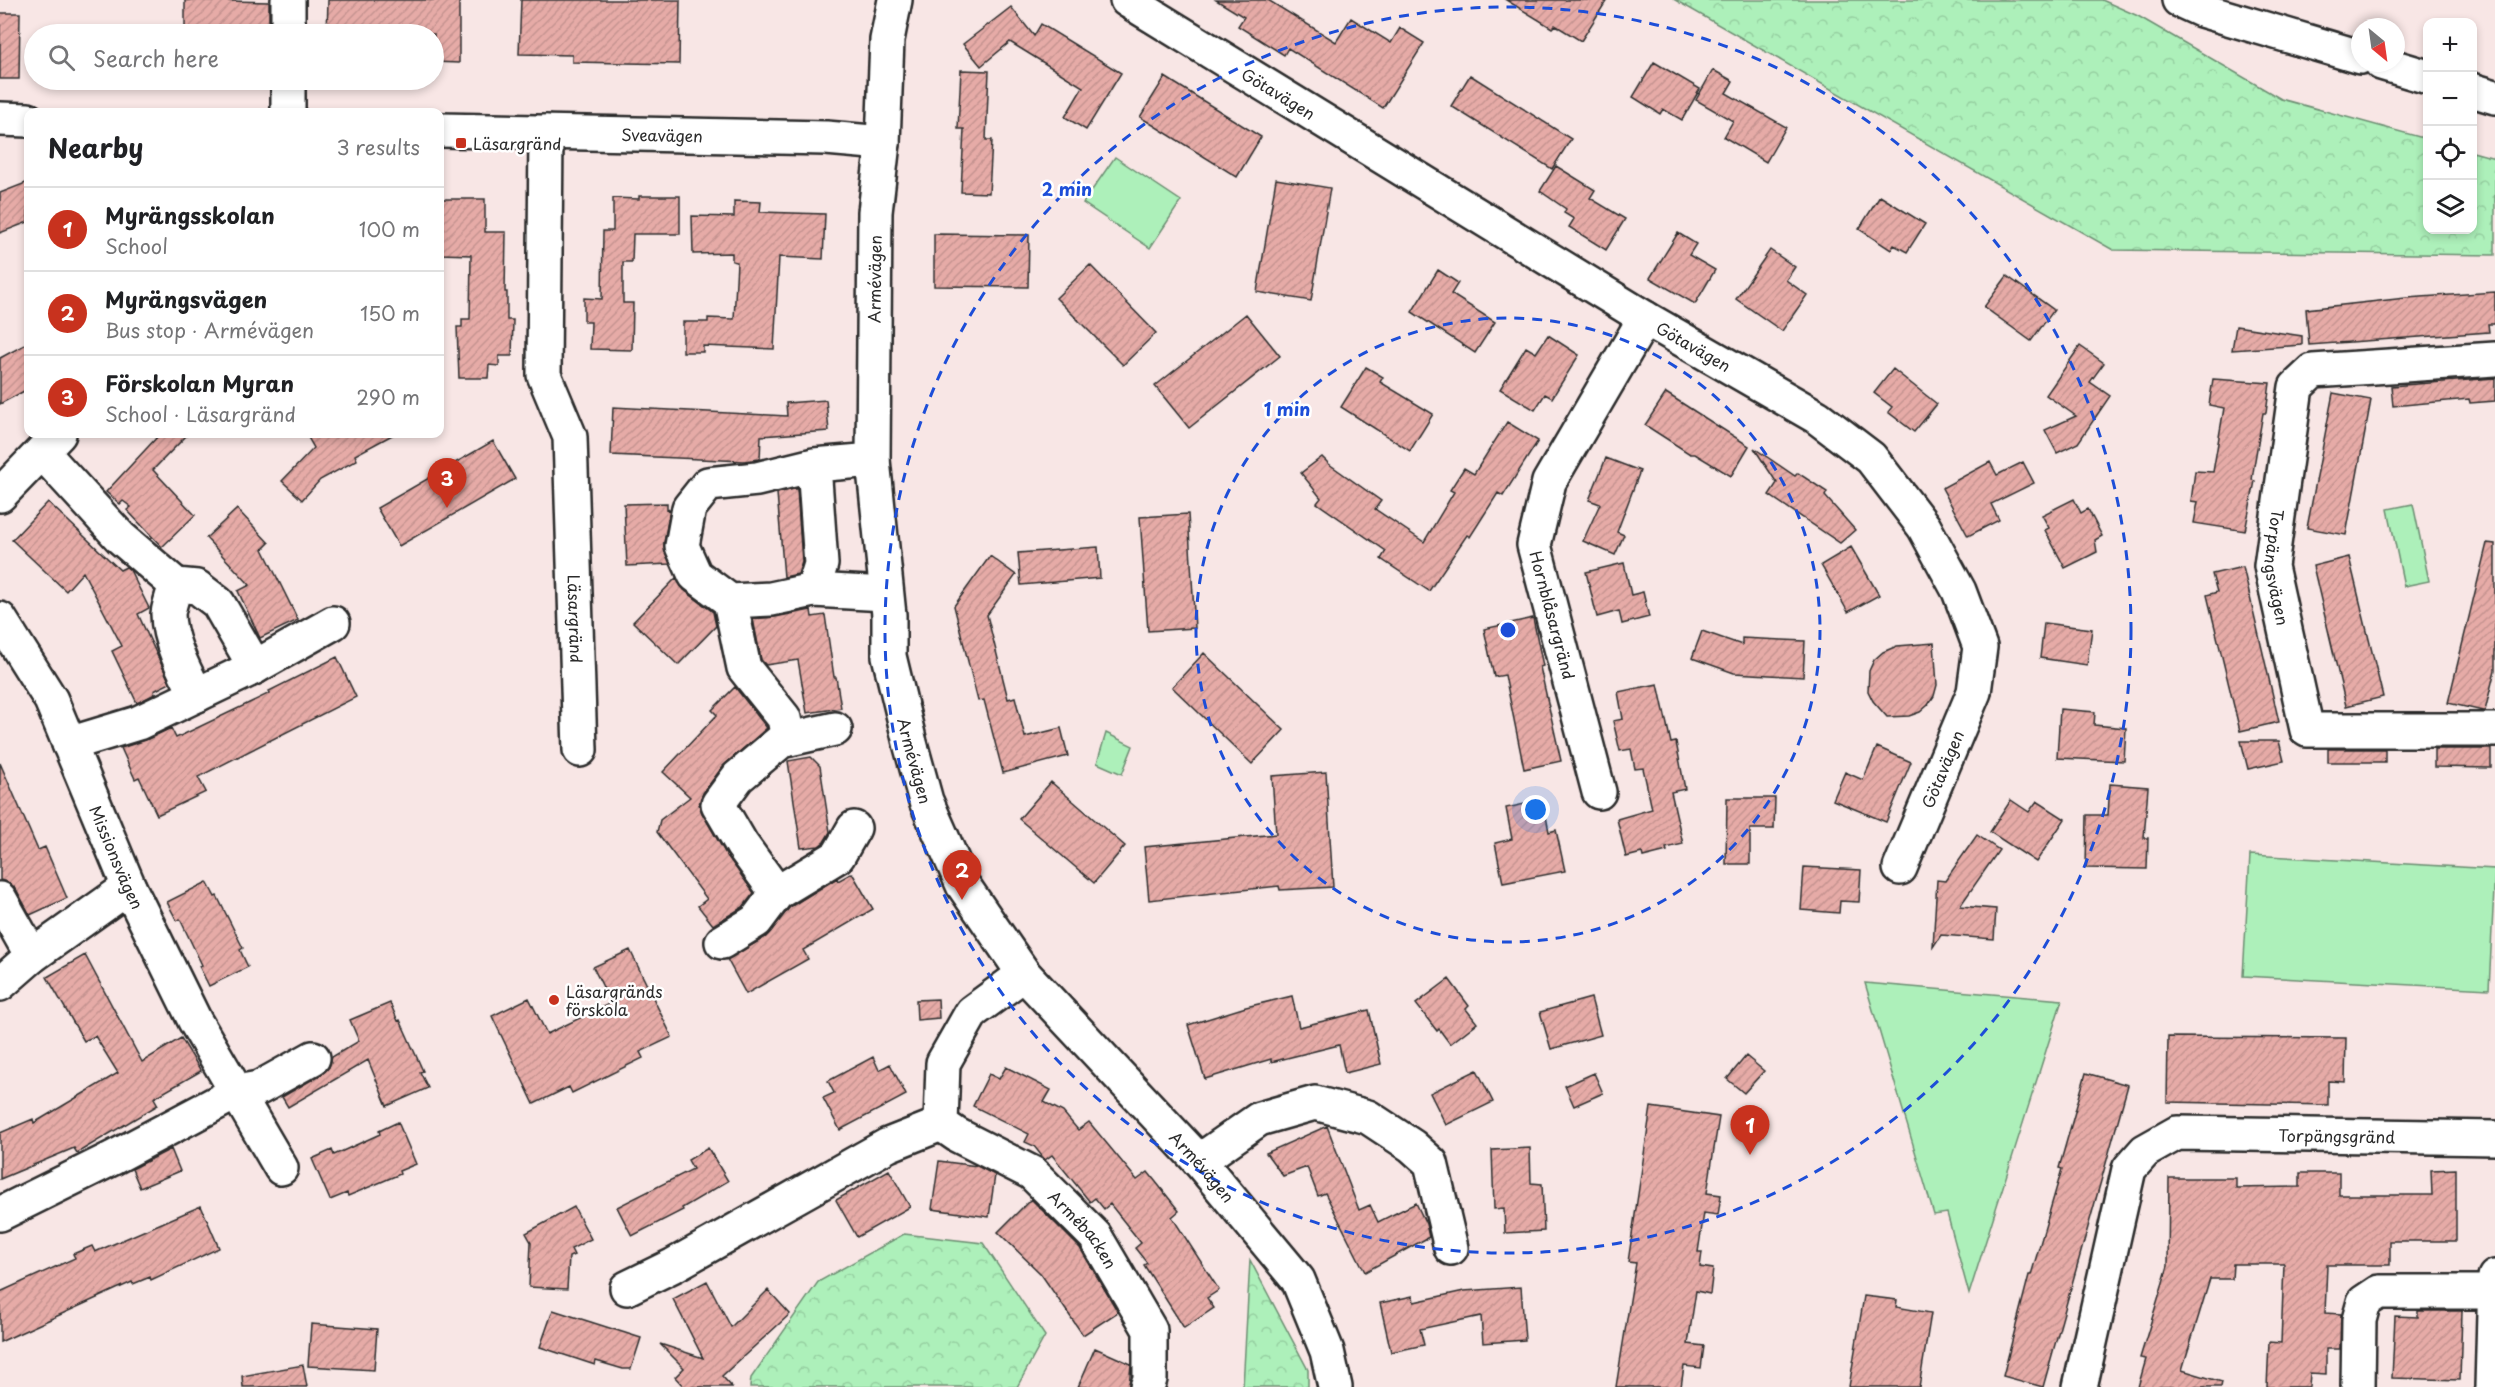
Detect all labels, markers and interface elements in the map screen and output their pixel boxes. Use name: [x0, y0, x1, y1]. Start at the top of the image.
north arrow: [2351, 18, 2405, 72]
map controls: [2423, 18, 2477, 234]
button: +: [2423, 18, 2477, 72]
search box: [24, 24, 444, 90]
icon: search: [45, 41, 78, 74]
text: Search here: [93, 41, 219, 74]
street label: Götavägen: [1237, 61, 1320, 125]
button: −: [2423, 72, 2477, 126]
street label: Sveavägen: [621, 122, 703, 147]
button: locate: [2423, 126, 2477, 180]
text: Nearby: [48, 128, 143, 167]
place label: Läsargränd: [473, 131, 561, 155]
text: 3 results: [337, 132, 420, 162]
marker: Läsargränd: [454, 136, 468, 150]
text: 2 min: [1042, 175, 1092, 202]
button: layers: [2423, 180, 2477, 234]
text: Myrängsskolan: [105, 198, 275, 231]
text: 1: [63, 214, 72, 244]
text: 100 m: [359, 214, 420, 244]
text: School: [105, 231, 168, 261]
street label: Armévägen: [861, 235, 887, 323]
text: Myrängsvägen: [105, 282, 267, 315]
text: 2: [60, 298, 75, 328]
text: 150 m: [360, 298, 420, 328]
text: Bus stop · Armévägen: [105, 315, 314, 345]
street label: Götavägen: [1652, 315, 1735, 377]
text: Förskolan Myran: [105, 366, 294, 399]
text: 3: [61, 382, 74, 412]
text: 290 m: [356, 382, 420, 412]
text: 1 min: [1264, 395, 1310, 422]
text: School · Läsargränd: [105, 399, 296, 429]
pin: 3: [428, 458, 466, 508]
street label: Torpängsvägen: [2259, 508, 2296, 627]
street label: Hornblåsargränd: [1524, 548, 1582, 682]
street label: Läsargränd: [562, 574, 589, 663]
centre of rings: [1498, 620, 1518, 640]
street label: Armévägen: [892, 715, 938, 806]
street label: Götavägen: [1915, 726, 1969, 812]
your location: [1521, 795, 1550, 824]
street label: Missionsvägen: [84, 801, 150, 913]
pin: 2: [942, 850, 982, 900]
place label: Läsargränds förskola: [566, 979, 663, 1021]
marker: Läsargränds förskola: [547, 993, 561, 1007]
pin: 1: [1730, 1106, 1770, 1155]
street label: Torpängsgränd: [2278, 1123, 2395, 1148]
street label: Armévägen: [1164, 1125, 1240, 1207]
street label: Armébacken: [1043, 1184, 1123, 1273]

